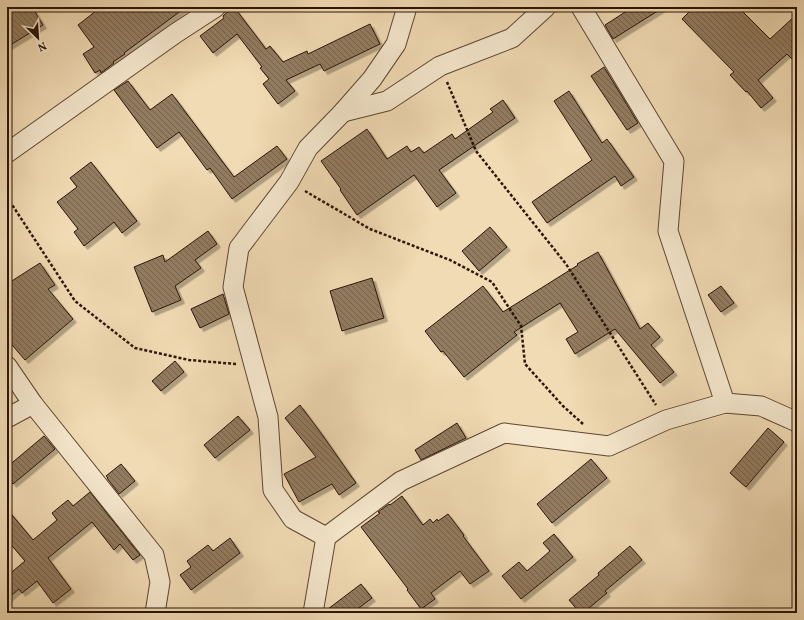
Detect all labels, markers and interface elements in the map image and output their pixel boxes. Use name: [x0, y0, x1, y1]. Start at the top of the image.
north arrow: [18, 18, 58, 58]
text: N: [35, 37, 48, 54]

